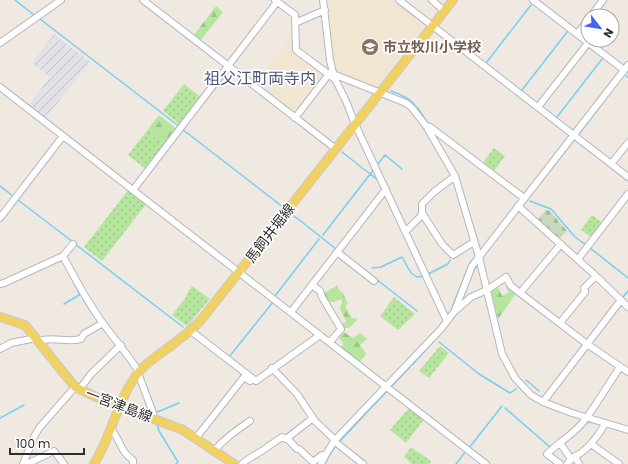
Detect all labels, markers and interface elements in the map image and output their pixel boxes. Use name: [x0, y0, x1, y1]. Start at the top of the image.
north arrow: [580, 8, 620, 48]
text: N: [600, 25, 618, 41]
school or university icon: 市立牧川小学校: [360, 37, 380, 57]
place label: 市立牧川小学校: [383, 37, 481, 57]
district label: 祖父江町両寺内: [204, 67, 316, 90]
street label: 馬飼井堀線: [241, 199, 299, 267]
street label: 一宮津島線: [83, 383, 155, 427]
scale bar: [10, 430, 84, 456]
text: 100 m: [16, 435, 50, 452]

